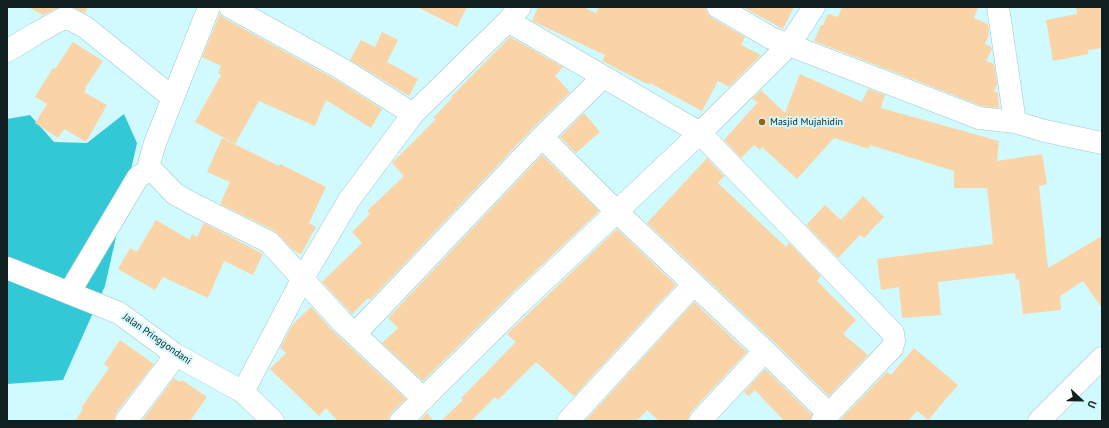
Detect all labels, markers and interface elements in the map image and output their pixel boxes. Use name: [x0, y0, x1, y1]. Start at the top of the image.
place label: Masjid Mujahidin: [770, 116, 843, 128]
marker: Masjid Mujahidin: [757, 117, 767, 127]
street label: Jalan Pringgondani: [120, 311, 194, 367]
north arrow: [1061, 380, 1101, 420]
text: U: [1084, 399, 1100, 410]

